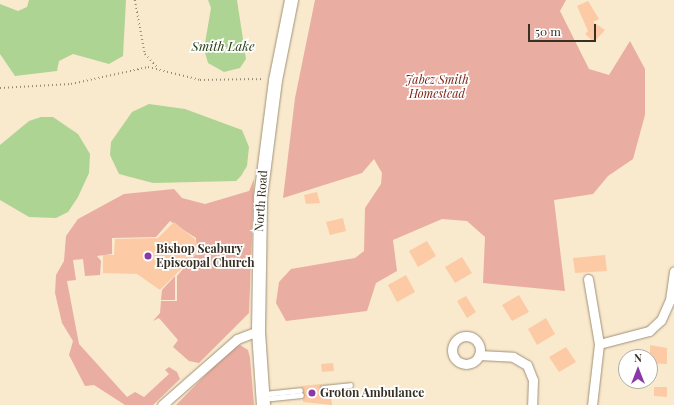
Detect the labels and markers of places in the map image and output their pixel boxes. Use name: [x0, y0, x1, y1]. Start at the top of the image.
place label: Bishop Seabury Episcopal Church: [156, 242, 255, 270]
marker: Bishop Seabury Episcopal Church: [143, 251, 153, 261]
place label: Groton Ambulance: [320, 386, 425, 400]
marker: Groton Ambulance: [307, 388, 317, 398]

